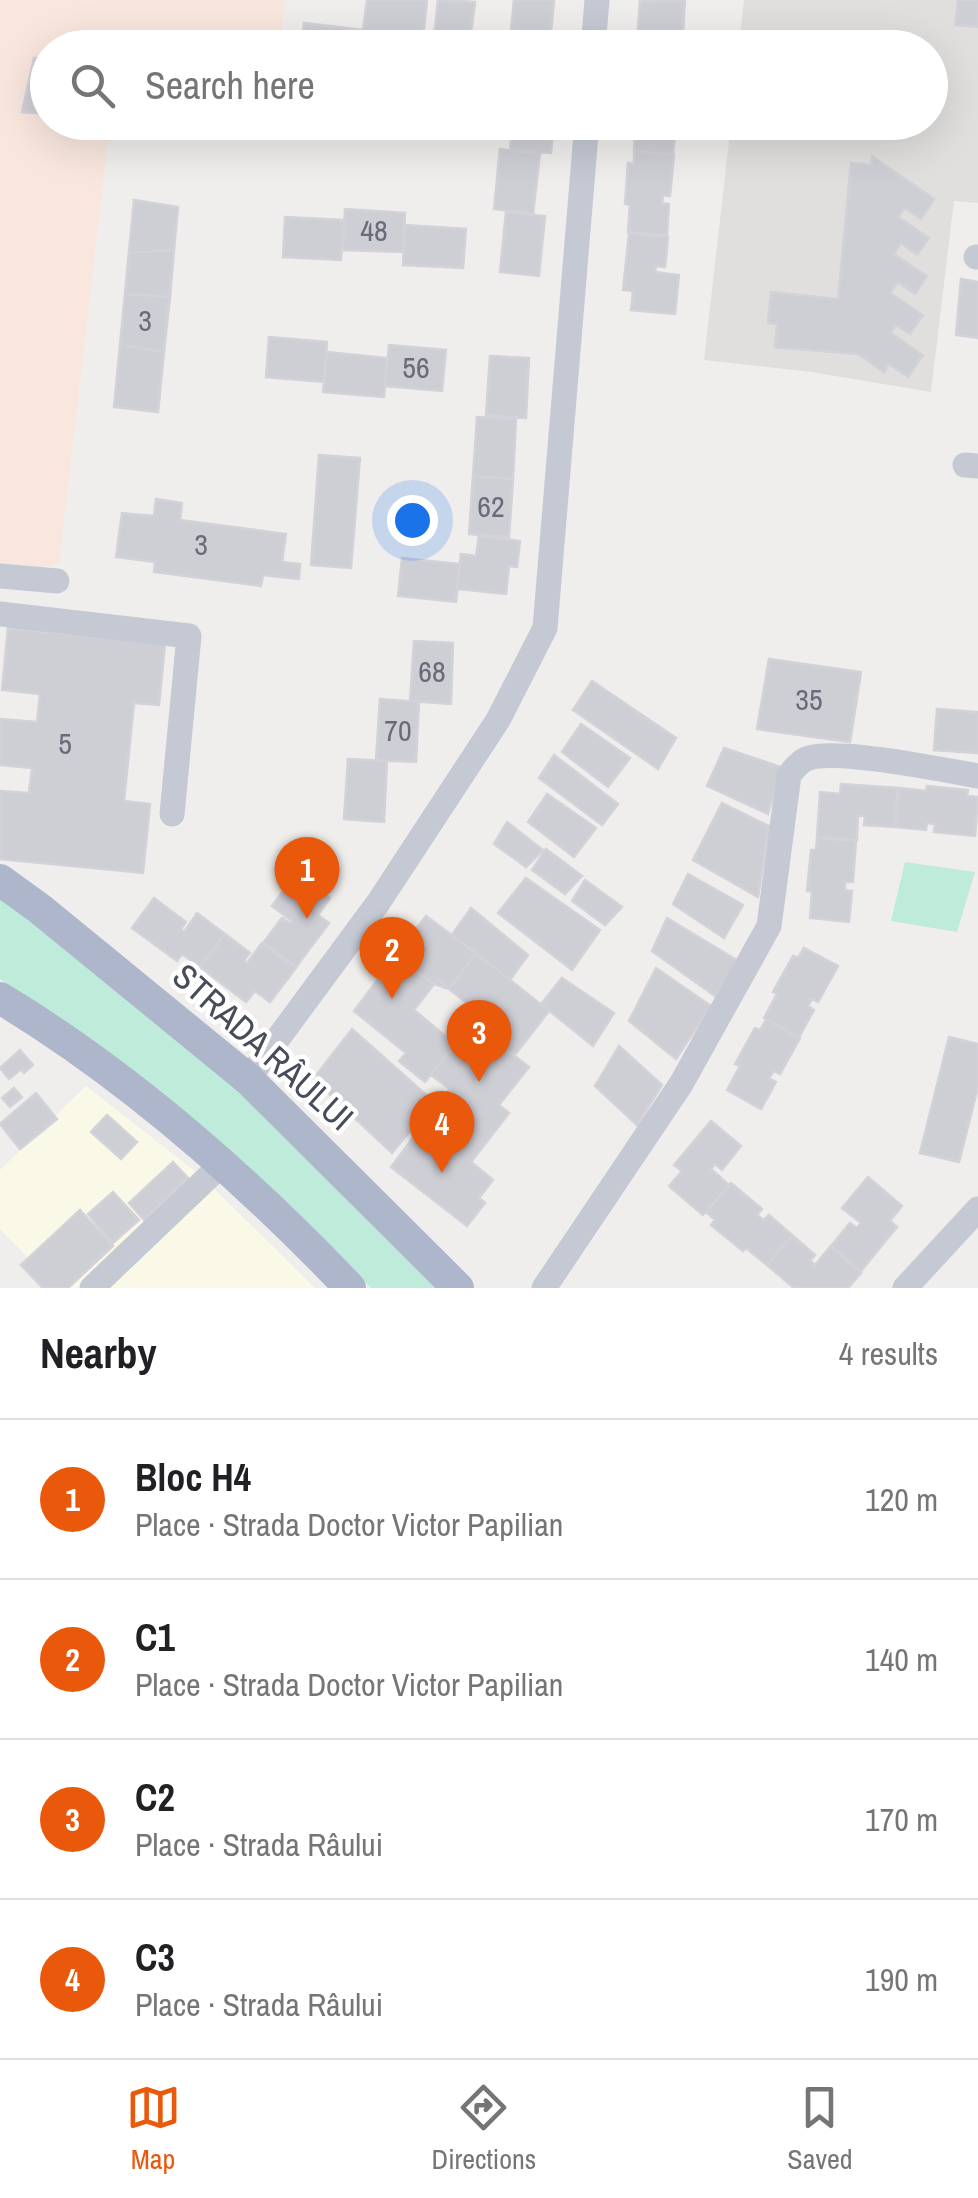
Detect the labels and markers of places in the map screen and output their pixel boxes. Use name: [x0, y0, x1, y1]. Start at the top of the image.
pin: 1: [274, 836, 340, 919]
pin: 2: [360, 916, 424, 999]
pin: 3: [446, 1000, 512, 1082]
pin: 4: [410, 1090, 474, 1173]

